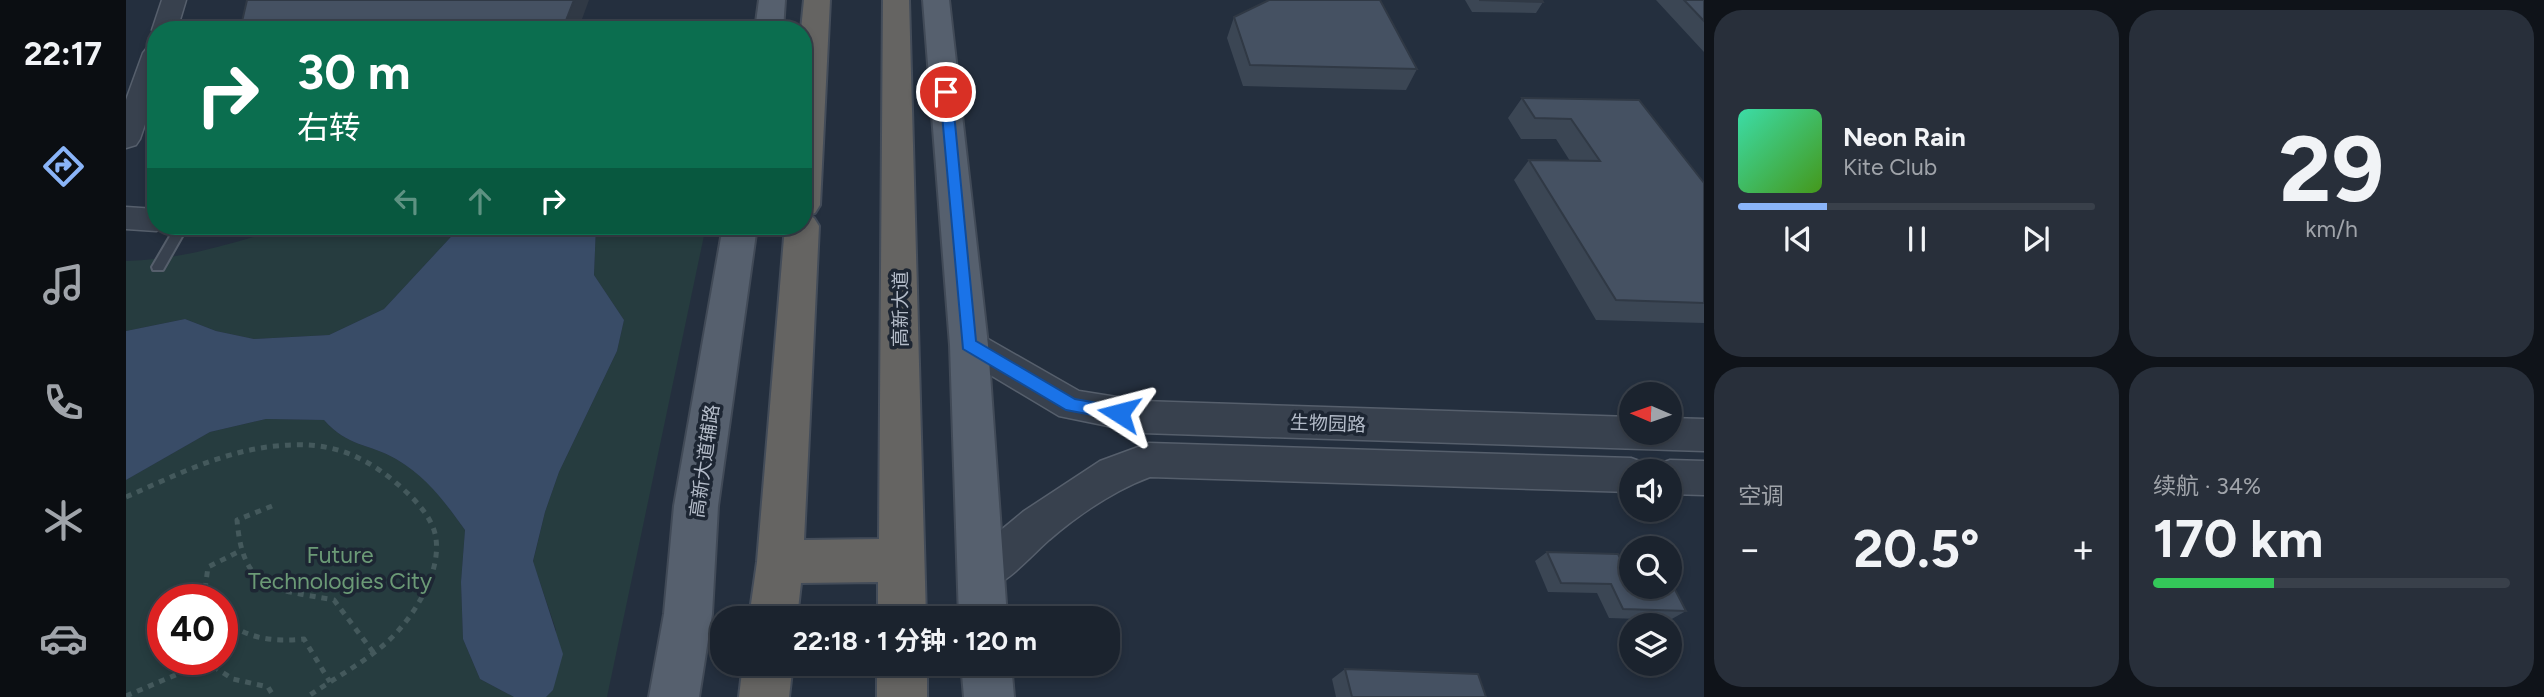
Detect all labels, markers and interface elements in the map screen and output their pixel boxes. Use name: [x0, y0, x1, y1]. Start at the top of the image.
text: 22:17: [24, 35, 102, 73]
text: 30 m: [297, 42, 410, 101]
icon: right: [182, 49, 273, 140]
pin: [916, 62, 976, 122]
icon: arrive: [927, 73, 965, 111]
text: 右转: [297, 109, 361, 147]
text: 29: [2279, 115, 2384, 224]
text: Neon Rain: [1843, 121, 1966, 153]
icon: directions: [39, 142, 88, 191]
text: Kite Club: [1843, 153, 1937, 181]
icon: left: [388, 182, 426, 220]
icon: ahead: [461, 182, 499, 220]
icon: right: [534, 182, 572, 220]
text: km/h: [2305, 215, 2358, 243]
icon: previous: [1779, 220, 1817, 258]
icon: pause: [1898, 220, 1936, 258]
icon: next: [2017, 220, 2055, 258]
icon: music: [39, 260, 88, 309]
street label: 高新大道: [889, 271, 912, 347]
position arrow: [1082, 376, 1156, 450]
icon: phone: [39, 378, 88, 427]
north arrow: [1619, 382, 1682, 444]
map controls: [1619, 382, 1682, 676]
street label: 高新大道辅路: [685, 403, 724, 519]
street label: 生物园路: [1290, 411, 1366, 436]
button: sound: [1619, 459, 1682, 522]
text: 续航 · 34%: [2153, 472, 2261, 500]
text: 空调: [1738, 482, 1784, 510]
icon: climate: [39, 496, 88, 545]
text: 170 km: [2153, 508, 2323, 570]
text: 20.5°: [1853, 518, 1980, 580]
text: −: [1738, 526, 1762, 572]
text: +: [2071, 526, 2095, 572]
button: search: [1619, 536, 1682, 599]
park label: Future Technologies City: [248, 541, 432, 595]
speed limit sign: 40: [147, 584, 238, 675]
button: layers: [1619, 613, 1682, 676]
icon: car: [39, 614, 88, 663]
text: 22:18 · 1 分钟 · 120 m: [793, 625, 1037, 657]

